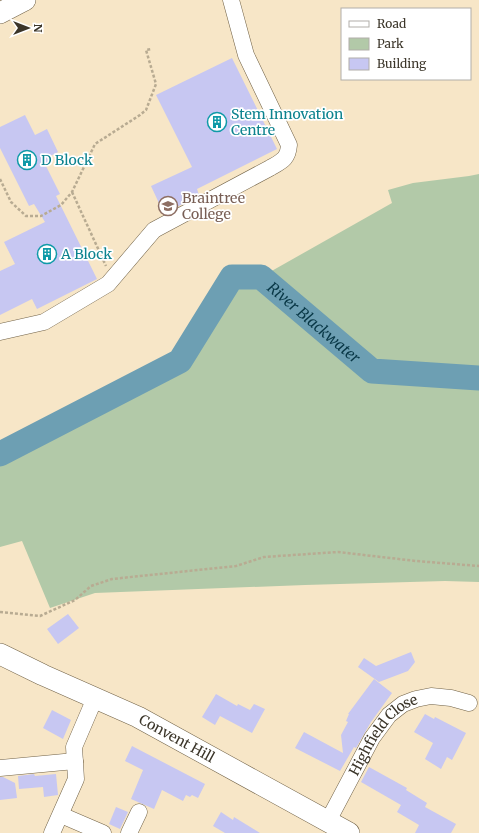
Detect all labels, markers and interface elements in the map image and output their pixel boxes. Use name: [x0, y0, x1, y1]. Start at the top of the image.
north arrow: [8, 8, 48, 48]
legend: [341, 8, 471, 80]
text: Road: [377, 16, 406, 31]
text: N: [31, 24, 45, 33]
text: Park: [377, 36, 404, 51]
text: Building: [377, 56, 427, 71]
place label: Stem Innovation Centre: [231, 105, 343, 139]
building icon: Stem Innovation Centre: [206, 111, 228, 133]
building icon: D Block: [16, 149, 38, 171]
place label: D Block: [41, 151, 93, 169]
place label: Braintree College: [182, 189, 245, 223]
school or university icon: Braintree College: [157, 195, 179, 217]
building icon: A Block: [36, 243, 58, 265]
place label: A Block: [60, 245, 112, 263]
water label: River Blackwater: [264, 277, 365, 367]
street label: Highfield Close: [345, 690, 420, 779]
street label: Convent Hill: [136, 710, 218, 767]

